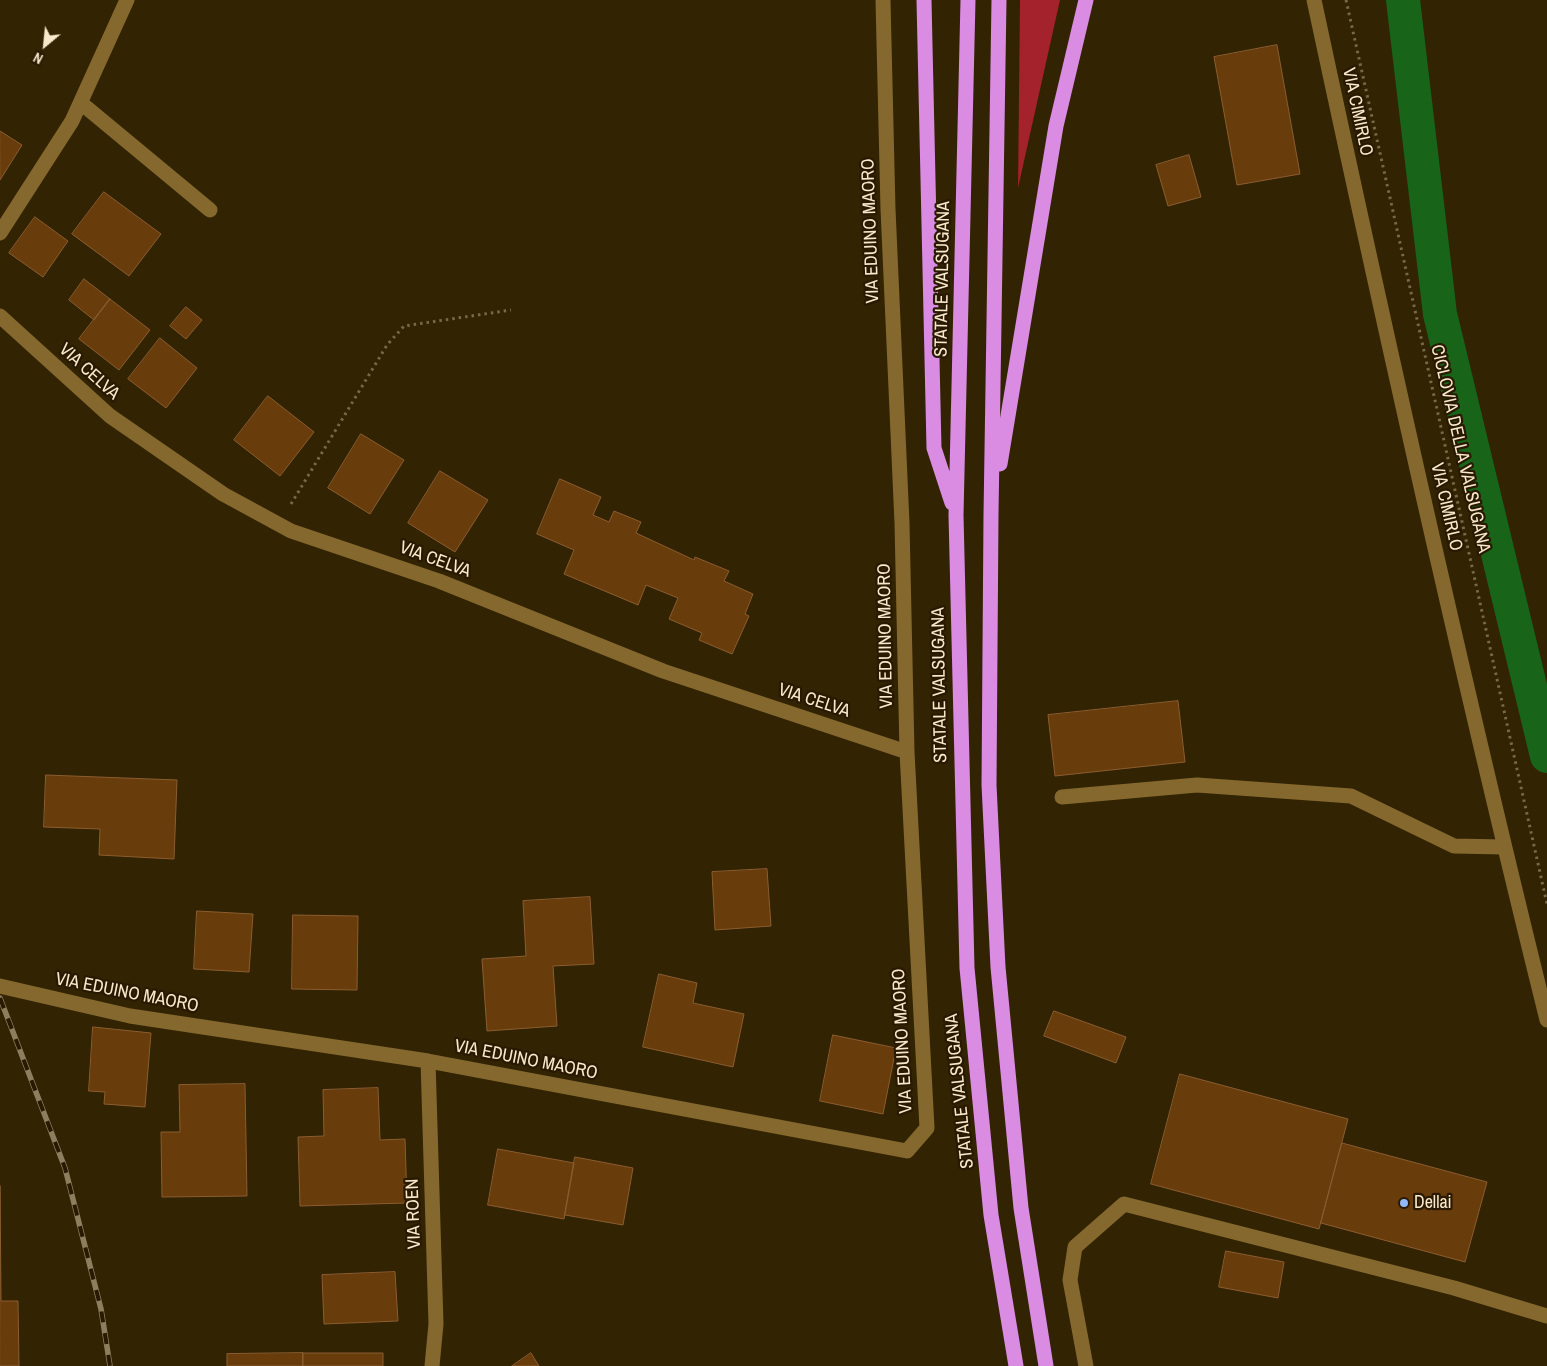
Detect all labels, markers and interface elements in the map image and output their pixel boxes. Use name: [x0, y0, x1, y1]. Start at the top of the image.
north arrow: [20, 20, 70, 70]
text: N: [30, 48, 46, 68]
street label: VIA CIMIRLO: [1337, 66, 1377, 158]
street label: VIA EDUINO MAORO: [858, 158, 884, 304]
street label: STATALE VALSUGANA: [931, 201, 955, 357]
street label: VIA CELVA: [54, 339, 124, 405]
street label: CICLOVIA DELLA VALSUGANA: [1426, 343, 1494, 555]
street label: VIA CIMIRLO: [1425, 461, 1467, 553]
street label: VIA CELVA: [396, 537, 474, 583]
street label: VIA EDUINO MAORO: [874, 563, 898, 709]
street label: STATALE VALSUGANA: [928, 607, 952, 763]
street label: VIA CELVA: [775, 679, 853, 723]
street label: VIA EDUINO MAORO: [888, 968, 918, 1114]
street label: VIA EDUINO MAORO: [54, 969, 200, 1017]
street label: STATALE VALSUGANA: [941, 1012, 979, 1170]
street label: VIA EDUINO MAORO: [453, 1036, 599, 1084]
street label: VIA ROEN: [402, 1178, 426, 1250]
place label: Dellai: [1414, 1192, 1452, 1214]
marker: Dellai: [1398, 1197, 1410, 1209]

